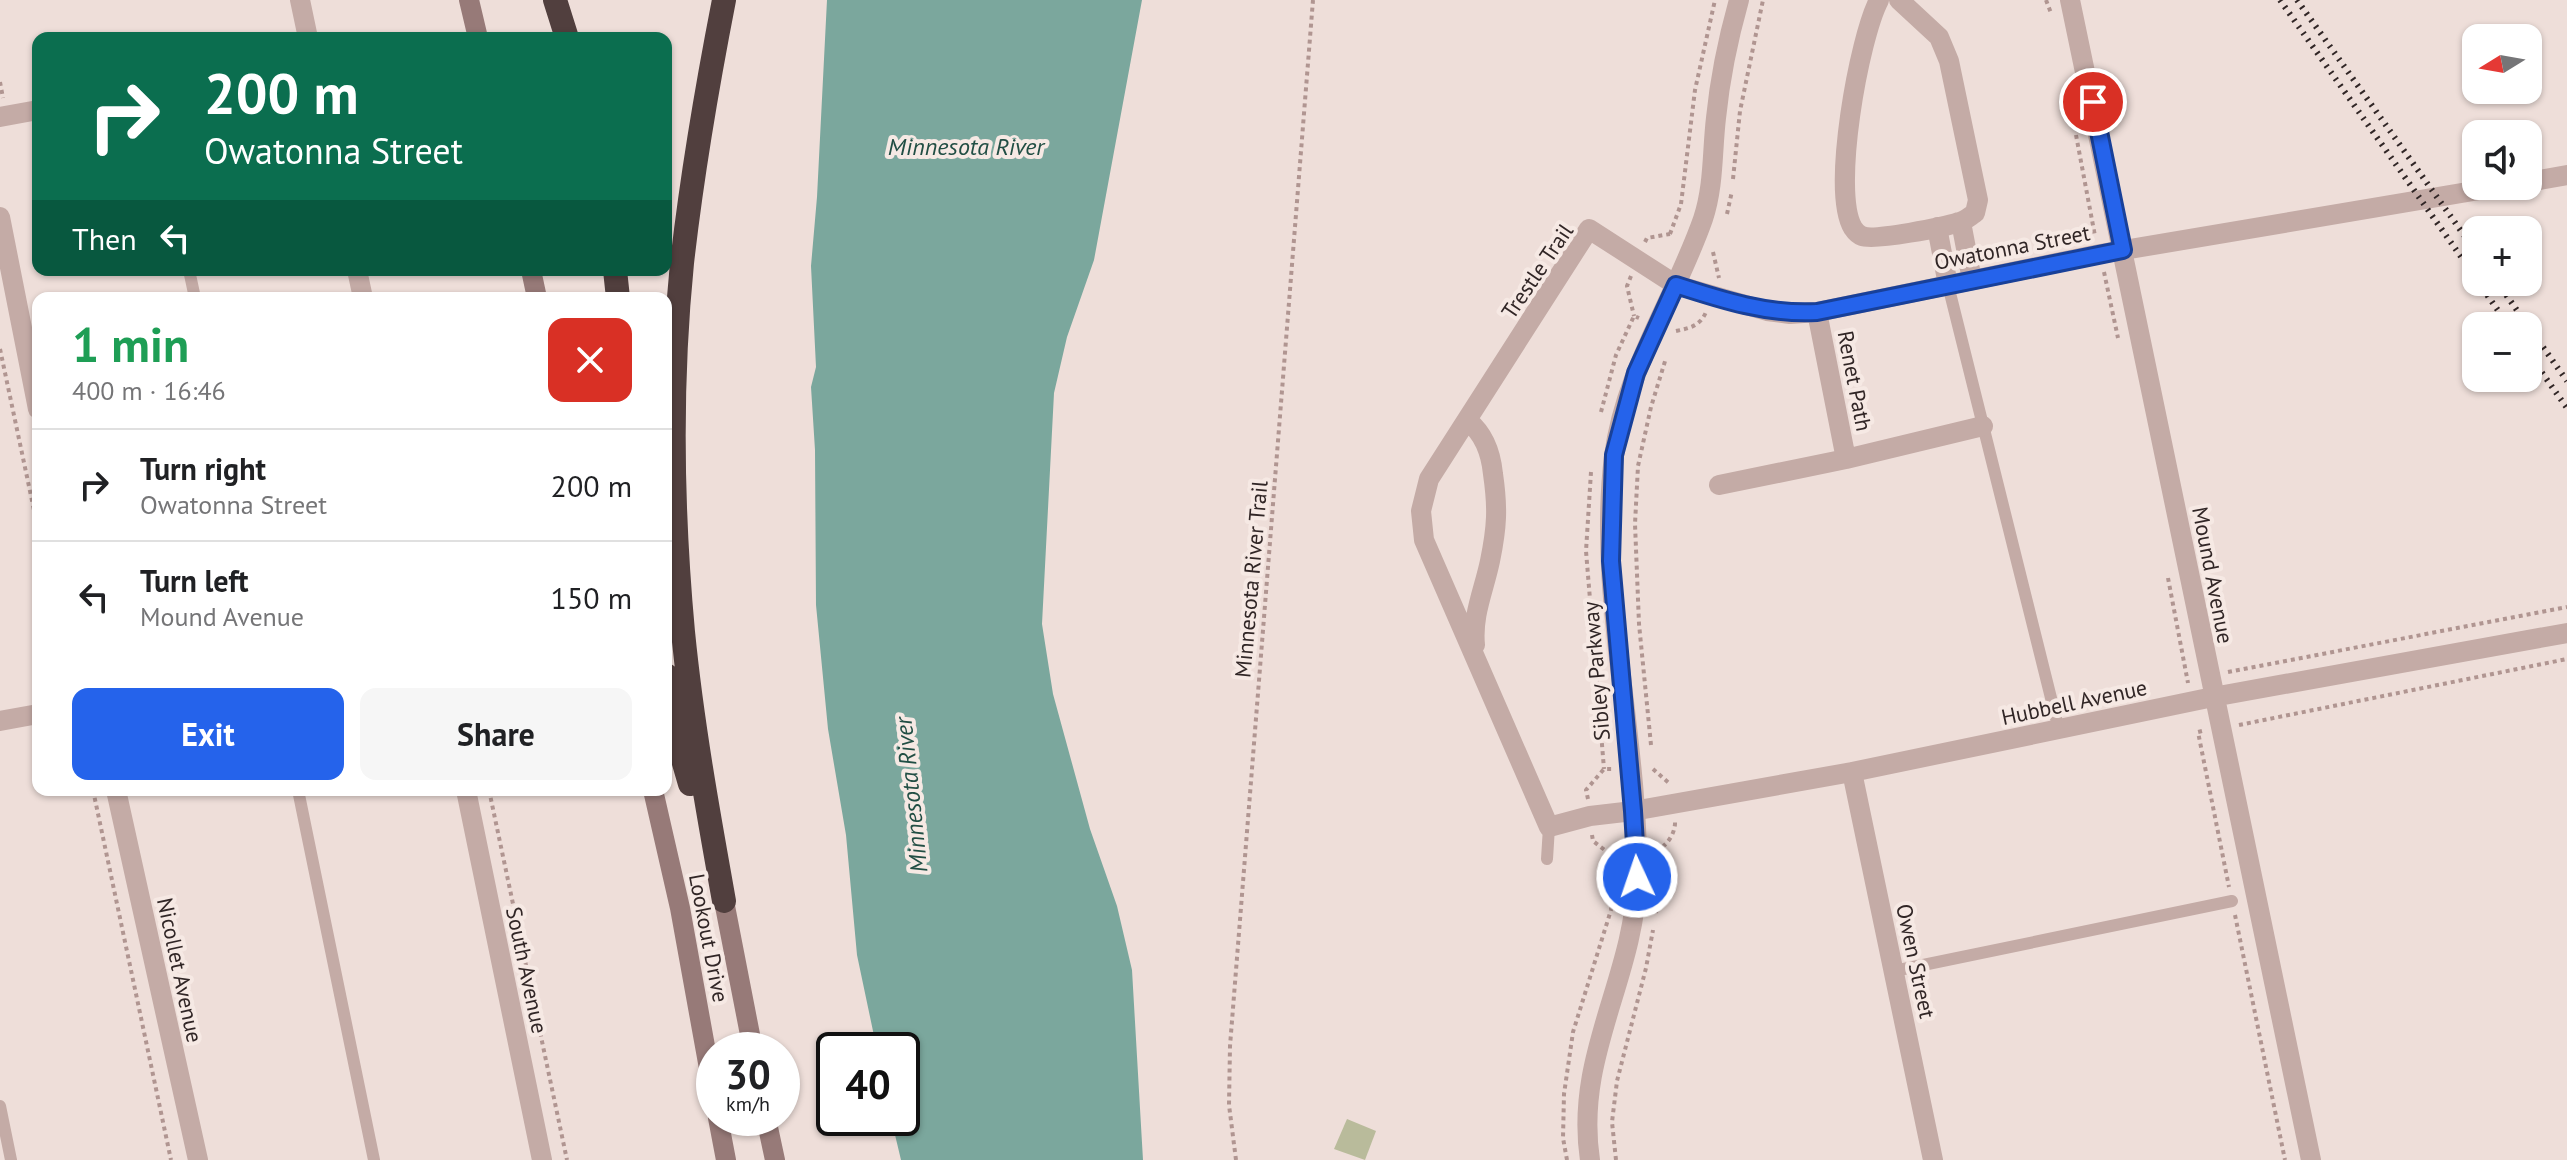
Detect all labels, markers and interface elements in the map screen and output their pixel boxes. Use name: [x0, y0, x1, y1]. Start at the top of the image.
north arrow: [2462, 24, 2542, 104]
map controls: [2462, 24, 2542, 392]
text: 200 m: [204, 57, 359, 129]
icon: right: [72, 64, 176, 168]
pin: [2059, 68, 2127, 136]
icon: arrive: [2071, 80, 2115, 124]
button: sound: [2462, 120, 2542, 200]
text: Owatonna Street: [204, 127, 463, 174]
water label: Minnesota River: [888, 131, 1046, 162]
icon: left: [153, 216, 197, 260]
button: +: [2462, 216, 2542, 296]
street label: Trestle Trail: [1495, 218, 1579, 324]
street label: Owatonna Street: [1932, 218, 2093, 276]
text: Then: [72, 219, 137, 258]
button: −: [2462, 312, 2542, 392]
text: 1 min: [72, 313, 189, 375]
button: close: [548, 318, 632, 402]
street label: Renet Path: [1832, 328, 1878, 434]
text: 400 m · 16:46: [72, 374, 226, 407]
text: Turn right: [140, 449, 266, 488]
icon: right: [72, 463, 116, 507]
text: 200 m: [551, 466, 632, 505]
street label: Minnesota River Trail: [1228, 479, 1274, 679]
text: Owatonna Street: [140, 488, 327, 521]
street label: Mound Avenue: [2186, 504, 2240, 646]
text: Turn left: [140, 561, 248, 600]
icon: left: [72, 575, 116, 619]
text: 150 m: [551, 578, 632, 617]
street label: Sibley Parkway: [1576, 599, 1616, 742]
text: Mound Avenue: [140, 600, 304, 633]
street label: Hubbell Avenue: [1999, 673, 2149, 731]
button: Exit: [72, 688, 344, 780]
button: Share: [360, 688, 632, 780]
water label: Minnesota River: [887, 714, 935, 874]
position arrow: [1595, 835, 1679, 919]
street label: Lookout Drive: [683, 871, 735, 1005]
street label: Nicollet Avenue: [151, 895, 209, 1045]
street label: Owen Street: [1890, 901, 1942, 1021]
street label: South Avenue: [500, 904, 554, 1036]
speed limit sign: 40: [816, 1032, 920, 1136]
text: 30: [725, 1048, 771, 1100]
text: km/h: [726, 1091, 770, 1117]

